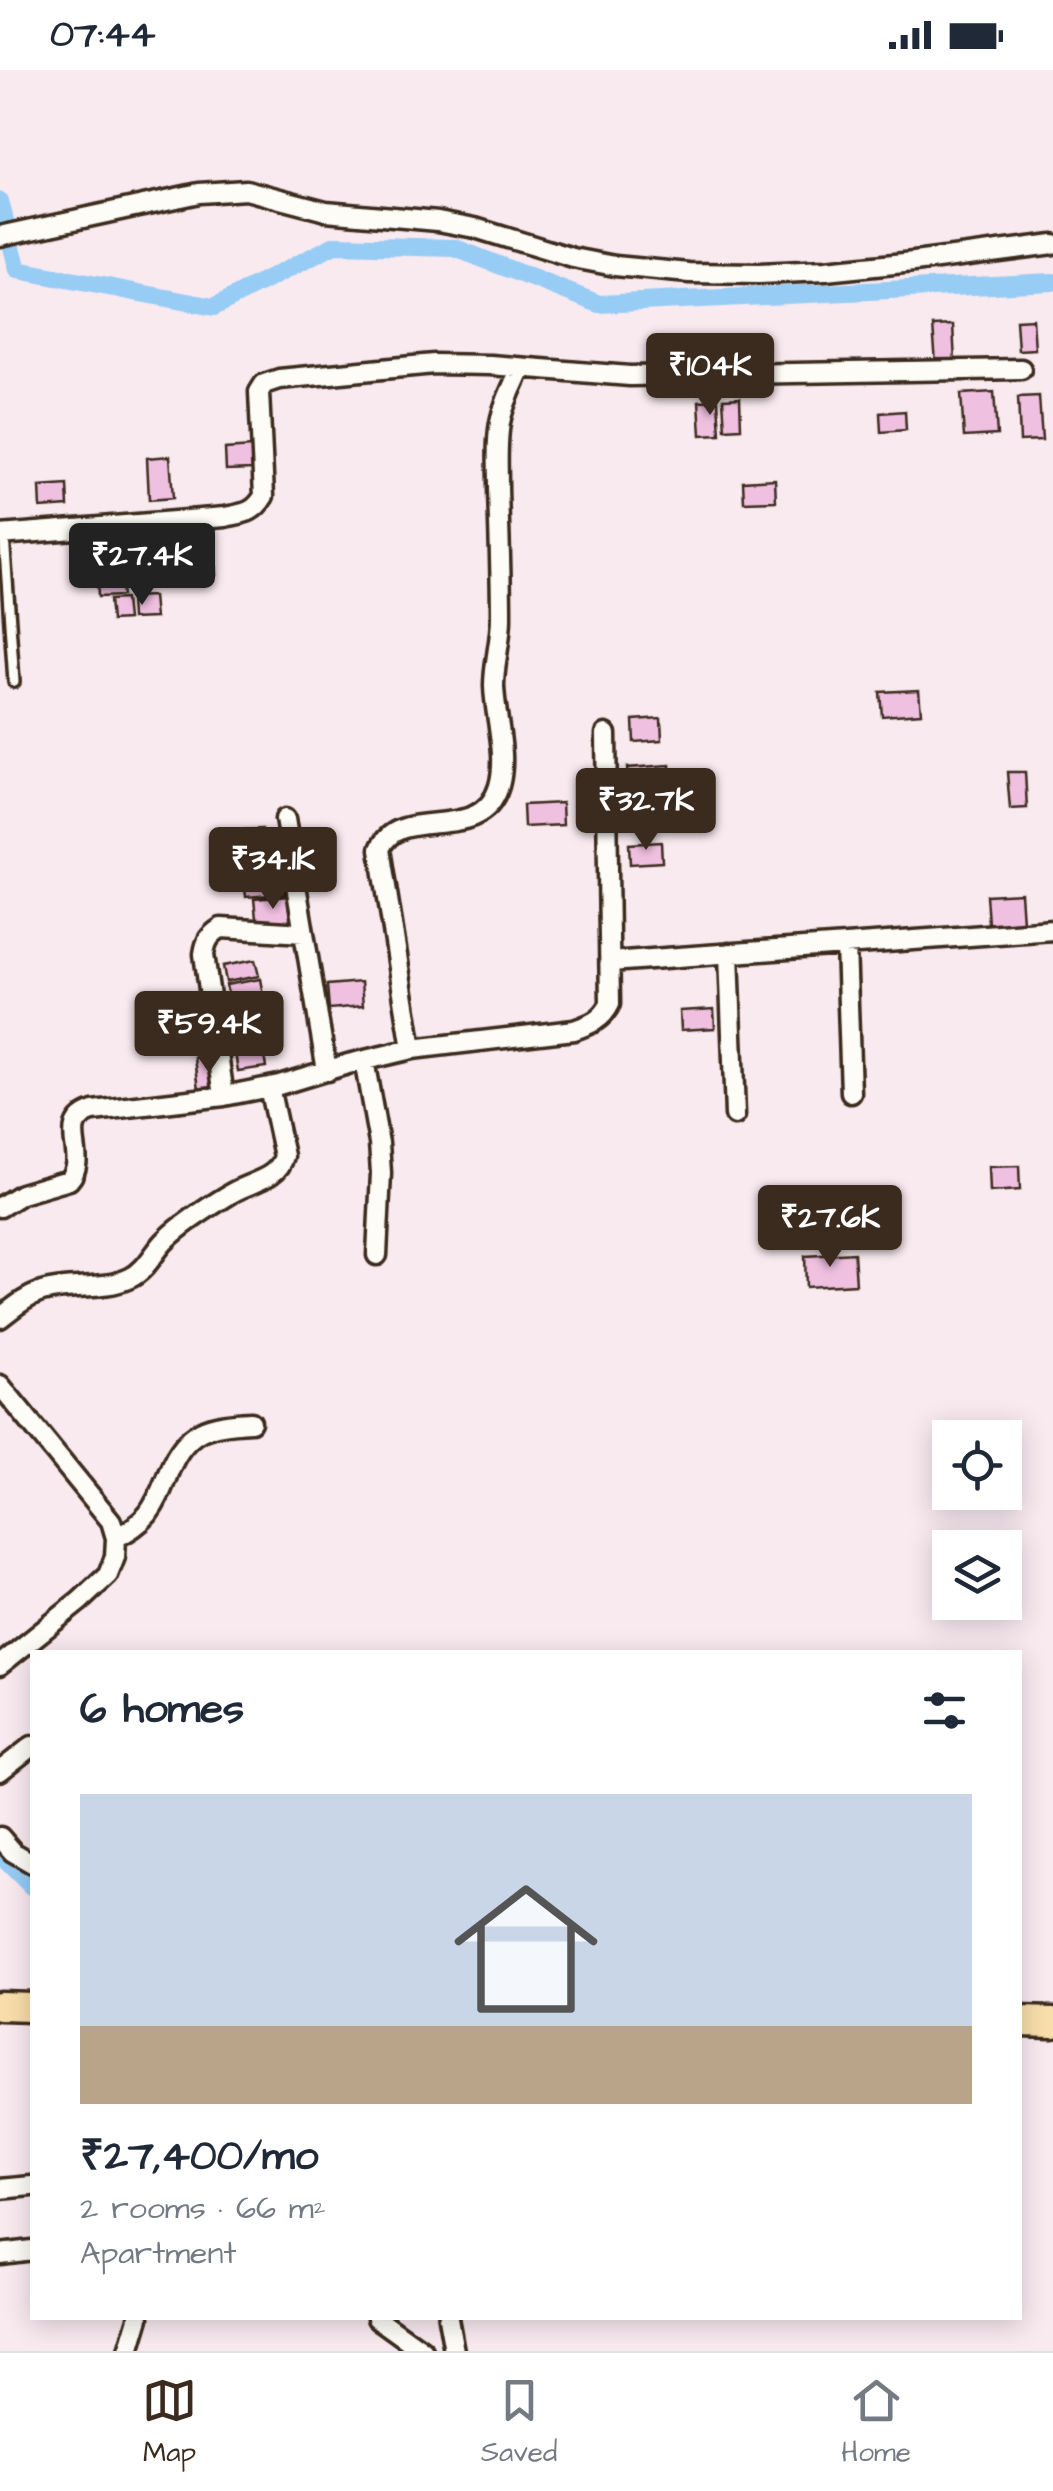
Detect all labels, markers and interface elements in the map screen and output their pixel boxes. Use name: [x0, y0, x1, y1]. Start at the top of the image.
text: 07:44: [50, 9, 155, 61]
pin: ₹104K: [640, 333, 780, 418]
text: ₹104K: [668, 343, 752, 388]
pin: ₹27.4K: [61, 523, 223, 608]
text: ₹27.4K: [91, 533, 193, 578]
pin: ₹32.7K: [565, 768, 727, 853]
text: ₹32.7K: [598, 778, 694, 823]
pin: ₹34.1K: [192, 827, 354, 912]
text: ₹34.1K: [231, 837, 315, 882]
pin: ₹59.4K: [128, 991, 290, 1076]
text: ₹59.4K: [157, 1001, 261, 1046]
pin: ₹27.6K: [749, 1185, 911, 1270]
text: ₹27.6K: [780, 1195, 880, 1240]
map controls: [932, 1420, 1022, 1620]
button: locate: [932, 1420, 1022, 1510]
button: layers: [932, 1530, 1022, 1620]
text: 6 homes: [80, 1681, 244, 1739]
icon: filters: [917, 1683, 972, 1738]
icon: home: [436, 1859, 616, 2039]
text: ₹27,400/mo: [80, 2128, 318, 2186]
text: 2 rooms · 66 m²: [80, 2186, 326, 2231]
text: Apartment: [80, 2231, 236, 2276]
tab: Map: [142, 2373, 197, 2472]
tab: Saved: [481, 2373, 557, 2472]
tab: Home: [841, 2373, 911, 2472]

